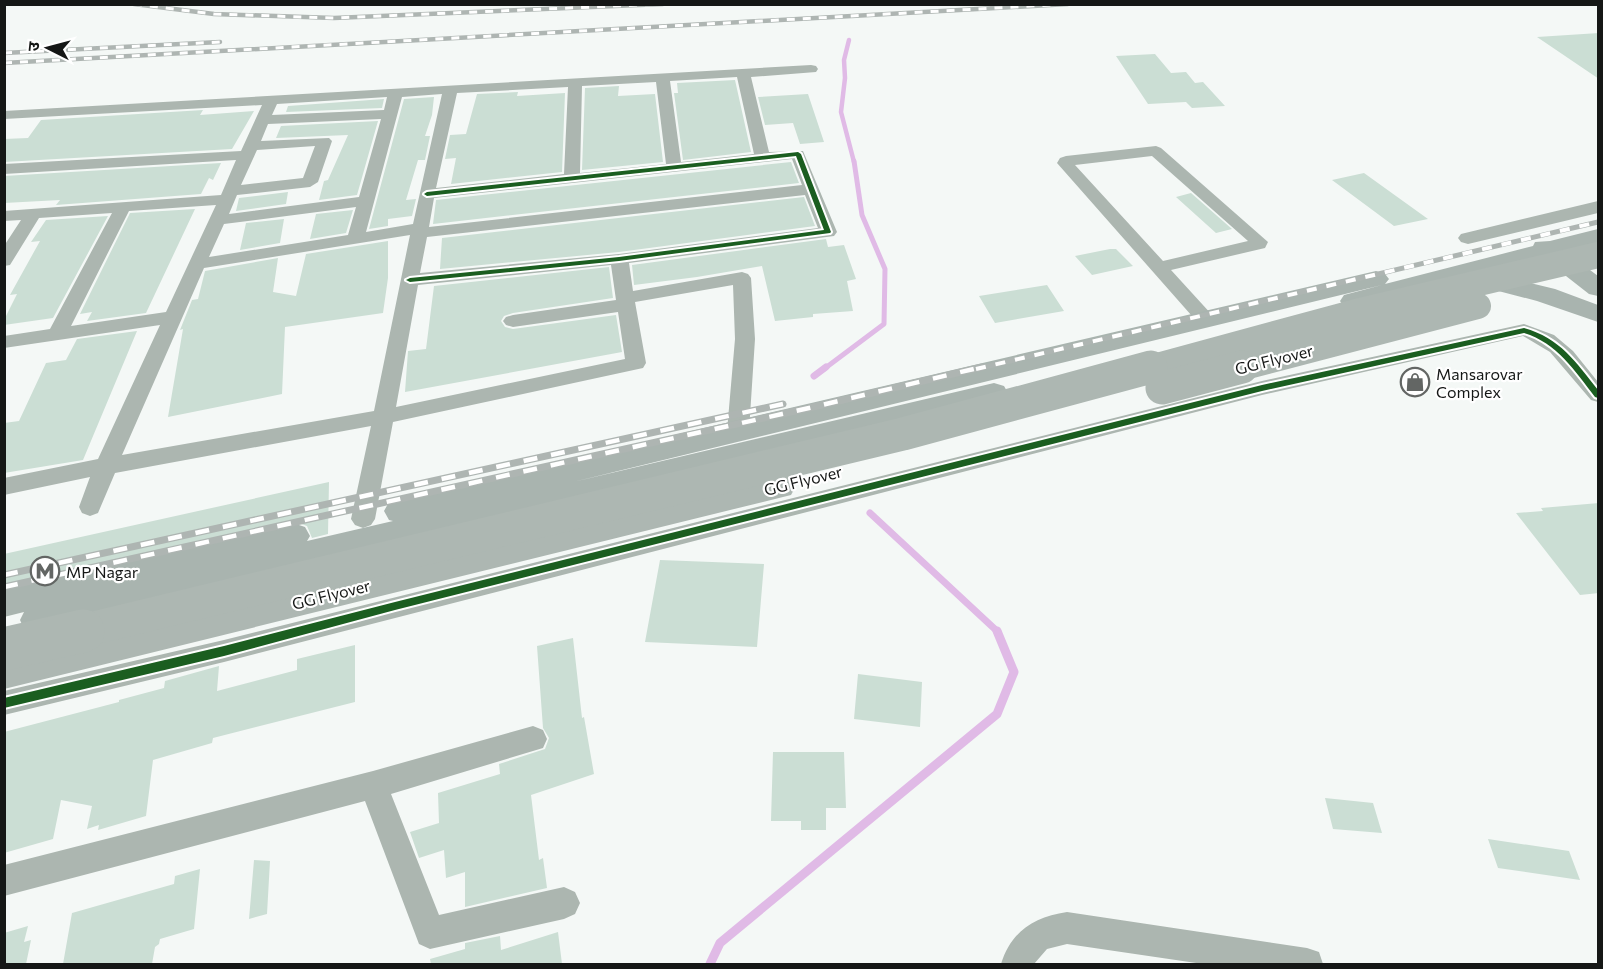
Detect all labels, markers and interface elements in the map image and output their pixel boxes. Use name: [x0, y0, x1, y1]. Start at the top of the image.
north arrow: [18, 18, 78, 78]
text: उ: [23, 40, 43, 52]
street label: GG Flyover: [1233, 340, 1316, 378]
place label: Mansarovar Complex: [1436, 364, 1523, 401]
shop icon: Mansarovar Complex: [1399, 366, 1431, 398]
street label: GG Flyover: [762, 461, 845, 499]
metro station icon: MP Nagar: [29, 555, 61, 587]
place label: MP Nagar: [66, 562, 139, 581]
street label: GG Flyover: [290, 575, 373, 613]

